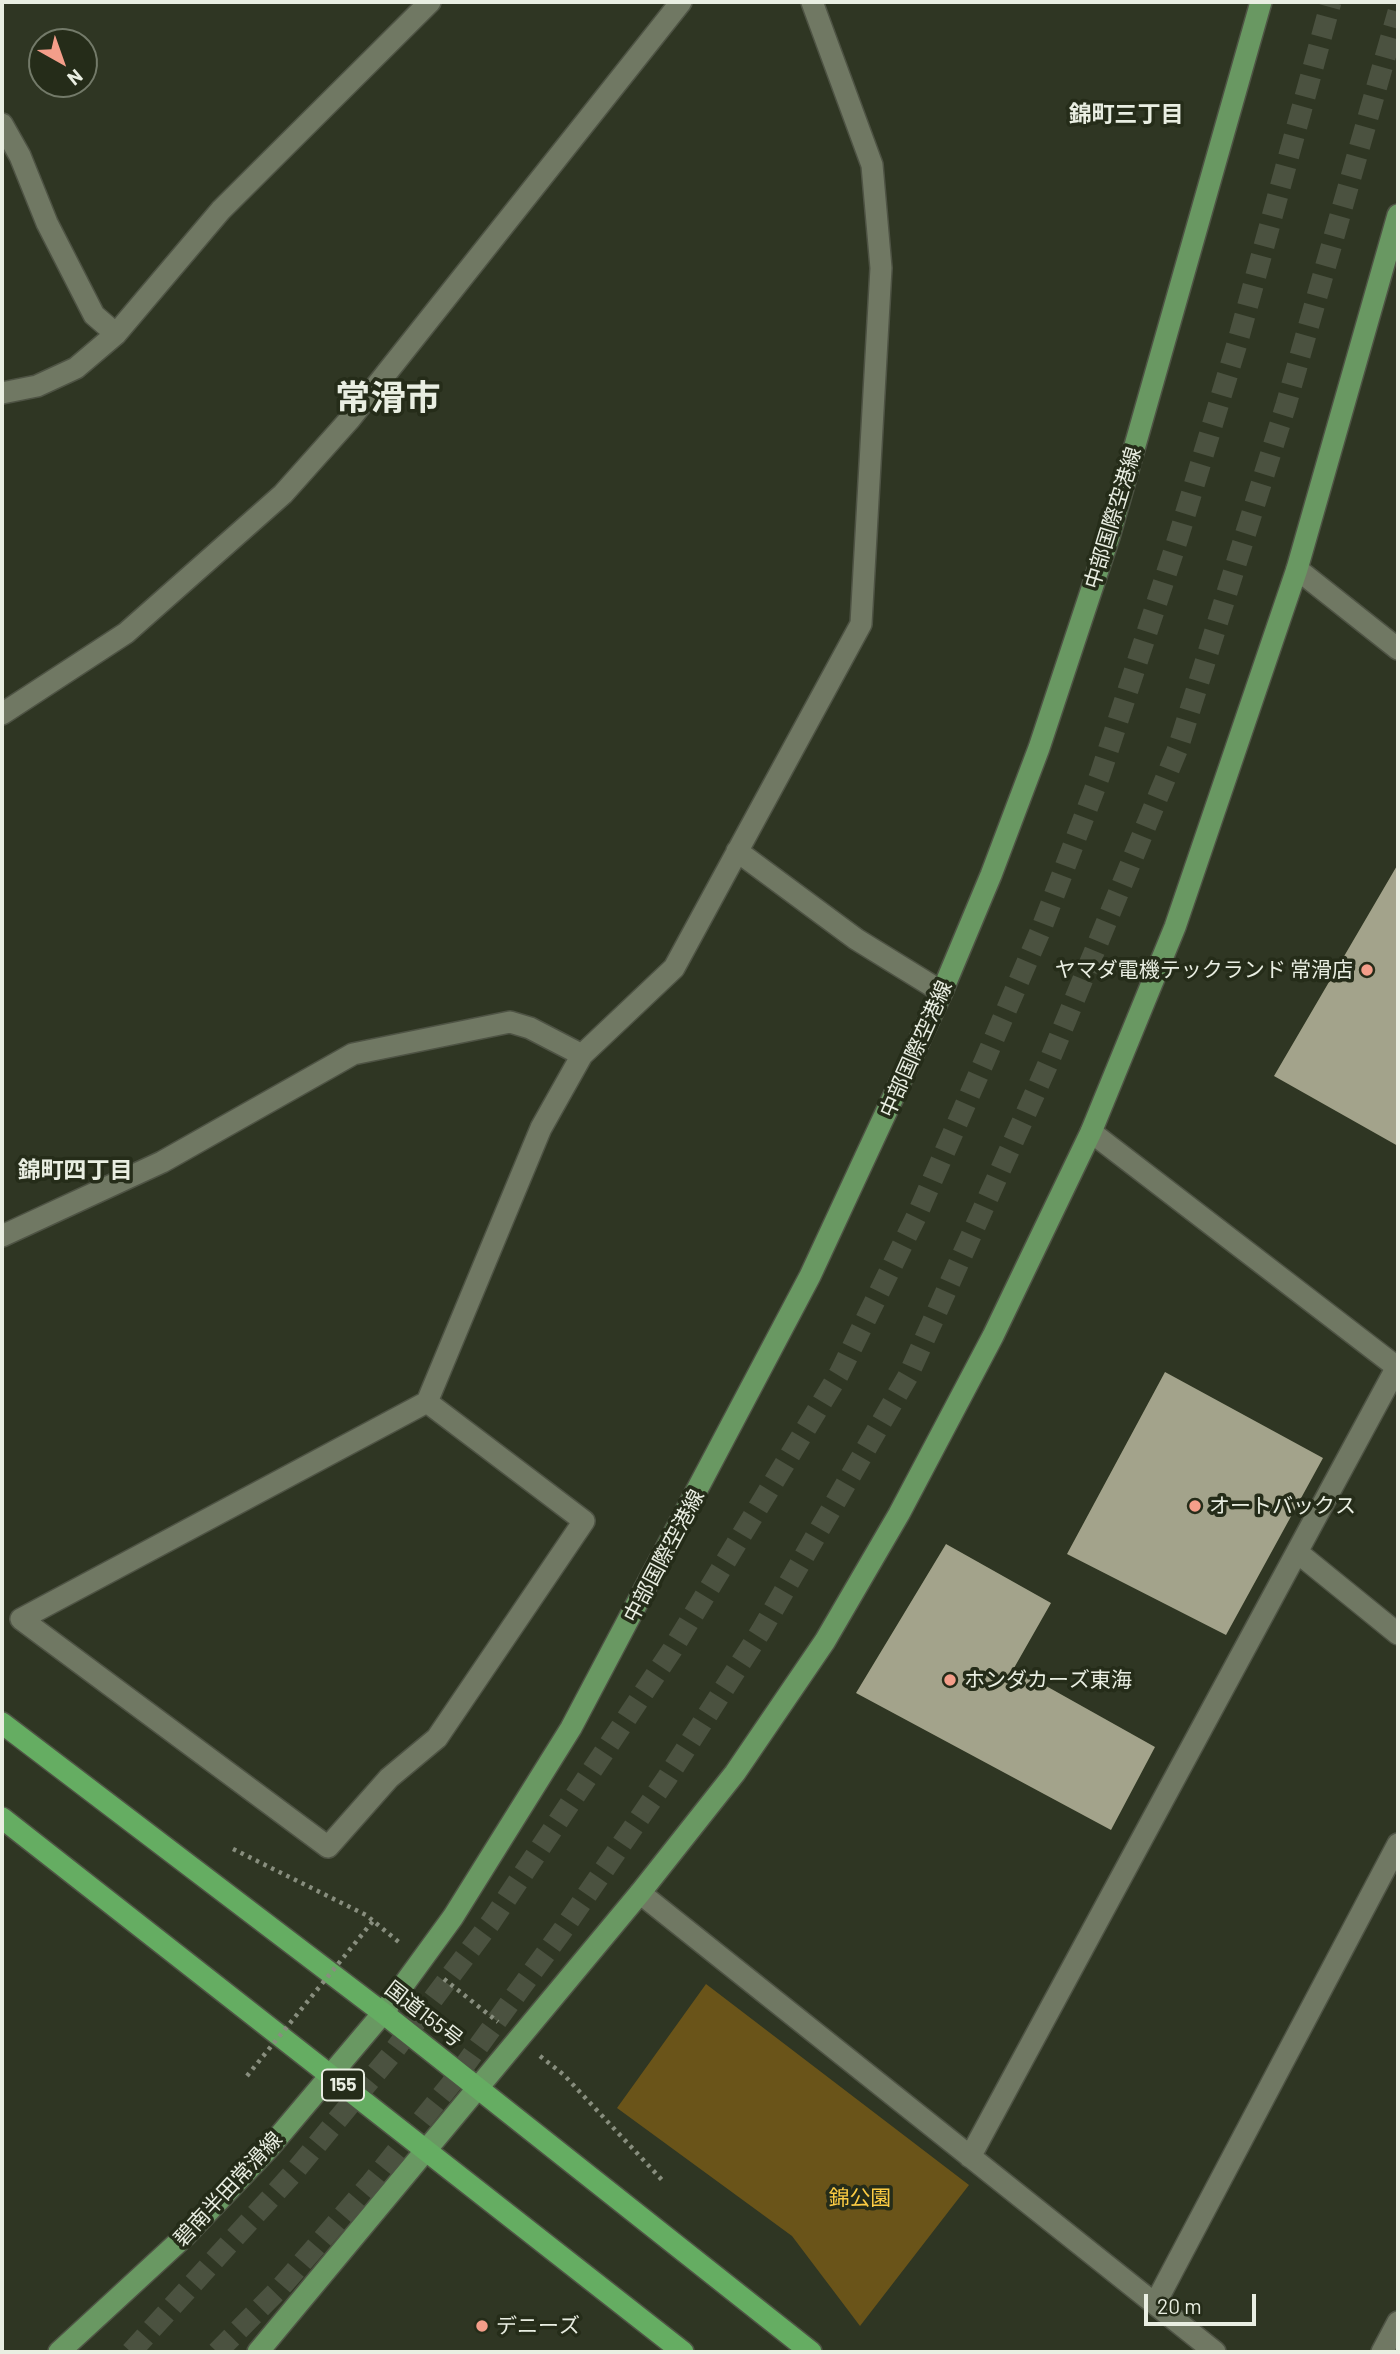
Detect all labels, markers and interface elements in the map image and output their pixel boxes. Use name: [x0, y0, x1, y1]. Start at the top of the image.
north arrow: [28, 28, 98, 98]
text: N: [63, 65, 88, 91]
district label: 錦町三丁目: [1069, 100, 1183, 128]
district label: 常滑市: [336, 377, 440, 419]
street label: 中部国際空港線: [1079, 444, 1147, 592]
place label: ヤマダ電機テックランド 常滑店: [1055, 957, 1353, 983]
marker: ヤマダ電機テックランド 常滑店: [1359, 962, 1375, 978]
street label: 中部国際空港線: [875, 977, 957, 1121]
district label: 錦町四丁目: [18, 1156, 132, 1184]
street label: 中部国際空港線: [618, 1485, 710, 1627]
place label: オートバックス: [1209, 1493, 1356, 1519]
marker: オートバックス: [1187, 1498, 1203, 1514]
place label: ホンダカーズ東海: [964, 1667, 1132, 1693]
marker: ホンダカーズ東海: [942, 1672, 958, 1688]
street label: 国道155号: [380, 1976, 468, 2052]
road number: 155: [322, 2070, 364, 2100]
street label: 碧南半田常滑線: [169, 2127, 287, 2251]
park label: 錦公園: [829, 2185, 891, 2211]
scale bar: [1148, 2280, 1260, 2324]
text: 20 m: [1157, 2293, 1202, 2318]
place label: デニーズ: [496, 2313, 580, 2339]
marker: デニーズ: [474, 2318, 490, 2334]

